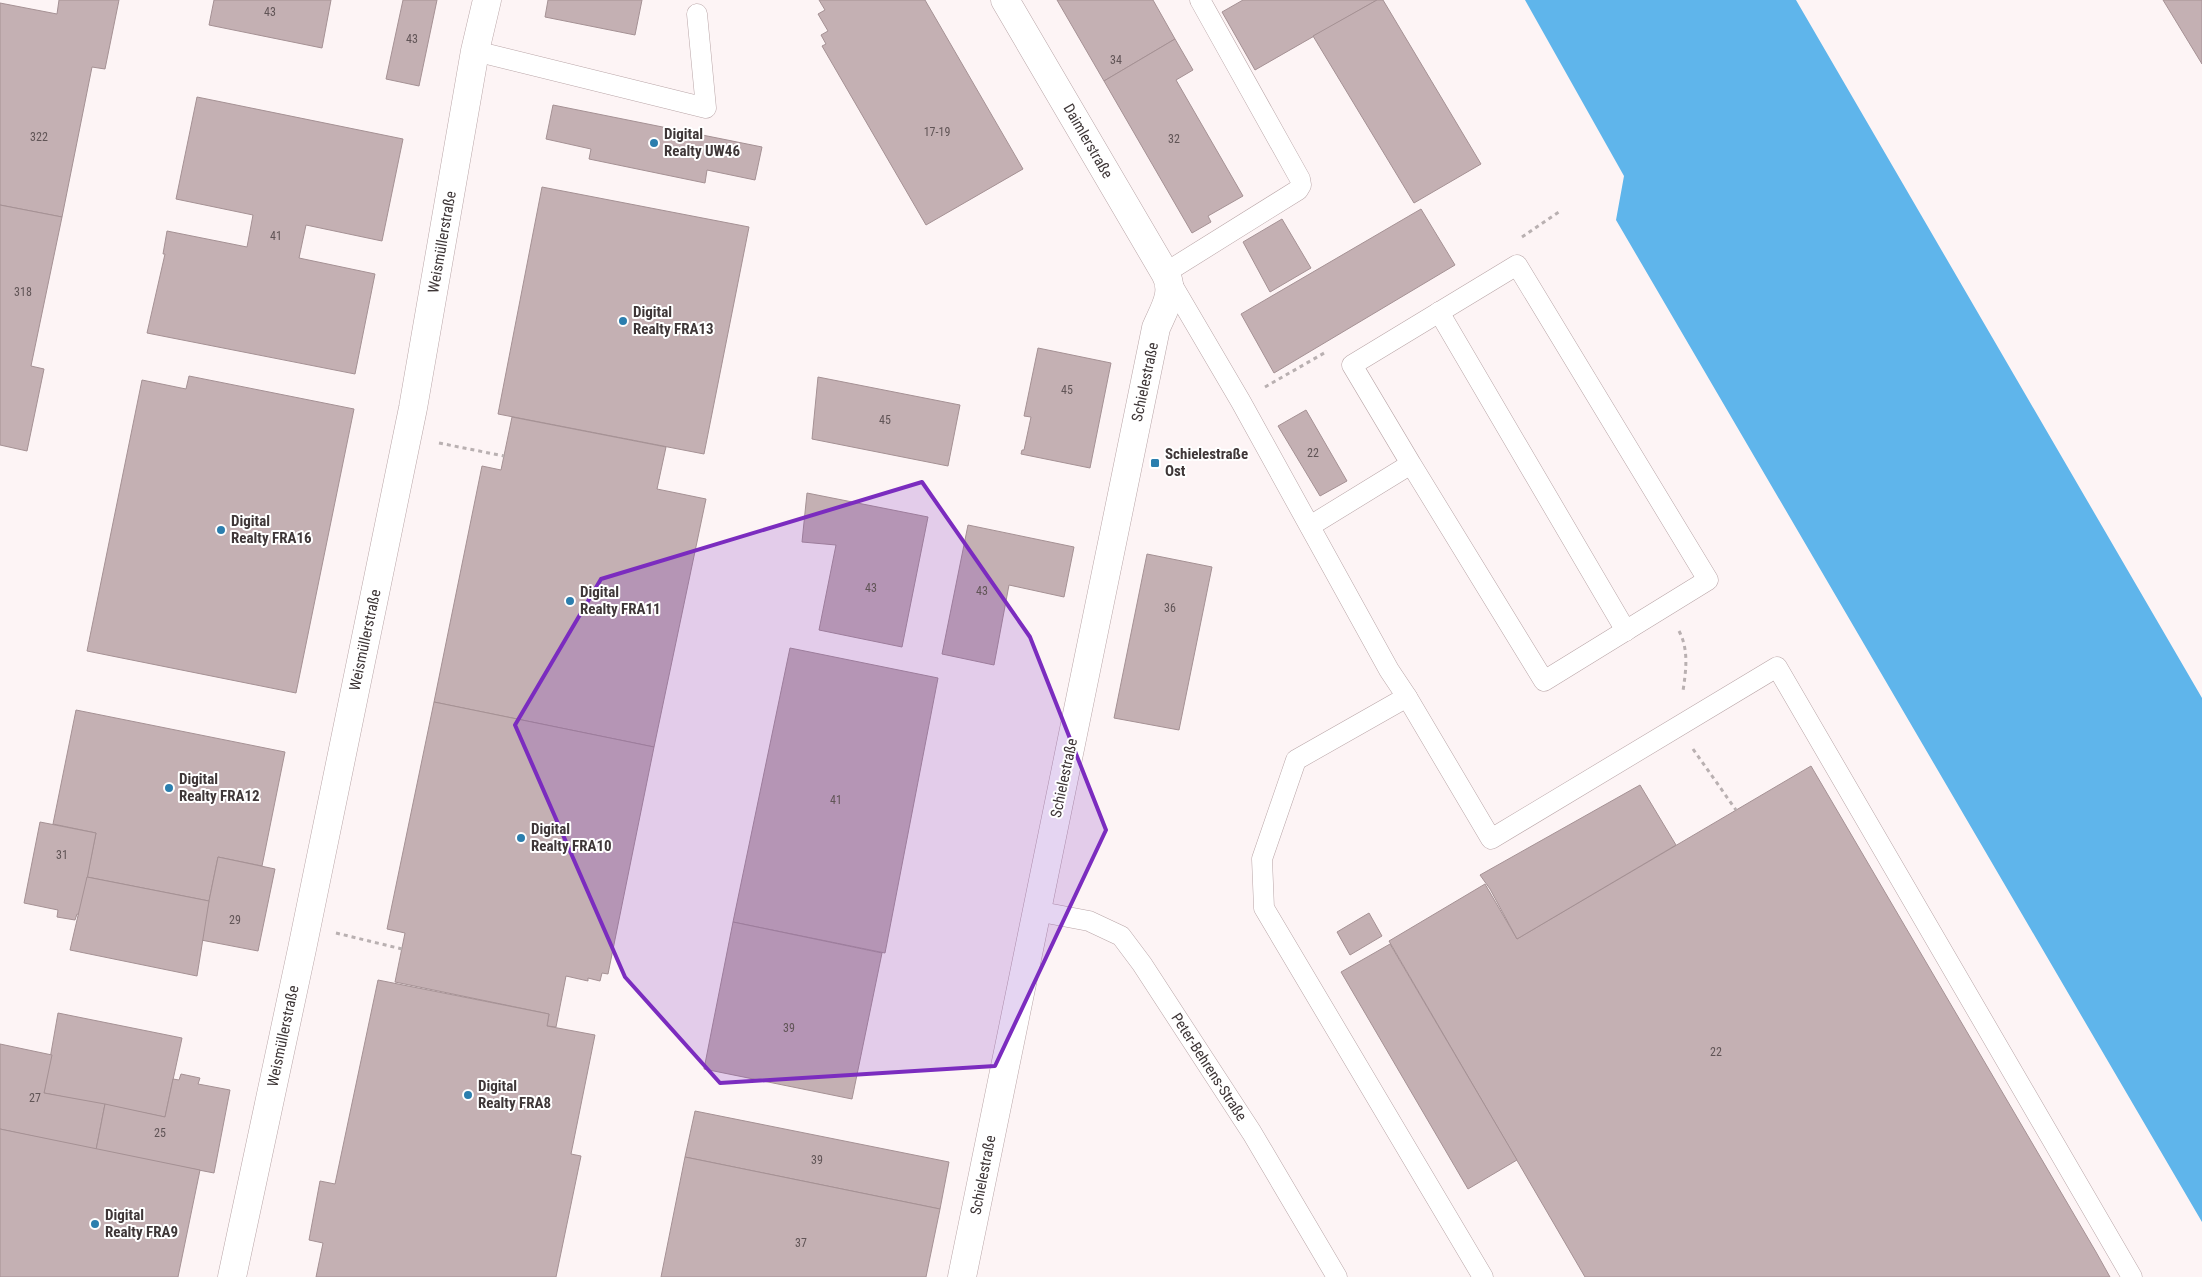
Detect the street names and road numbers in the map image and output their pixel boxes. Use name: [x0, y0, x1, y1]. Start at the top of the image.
street label: Daimlerstraße: [1059, 100, 1117, 182]
street label: Weismüllerstraße: [424, 190, 460, 294]
street label: Schielestraße: [1128, 341, 1162, 423]
street label: Weismüllerstraße: [345, 588, 385, 692]
street label: Schielestraße: [1047, 737, 1081, 819]
street label: Weismüllerstraße: [263, 984, 303, 1088]
street label: Peter-Behrens-Straße: [1167, 1010, 1251, 1124]
street label: Schielestraße: [966, 1134, 1000, 1216]

